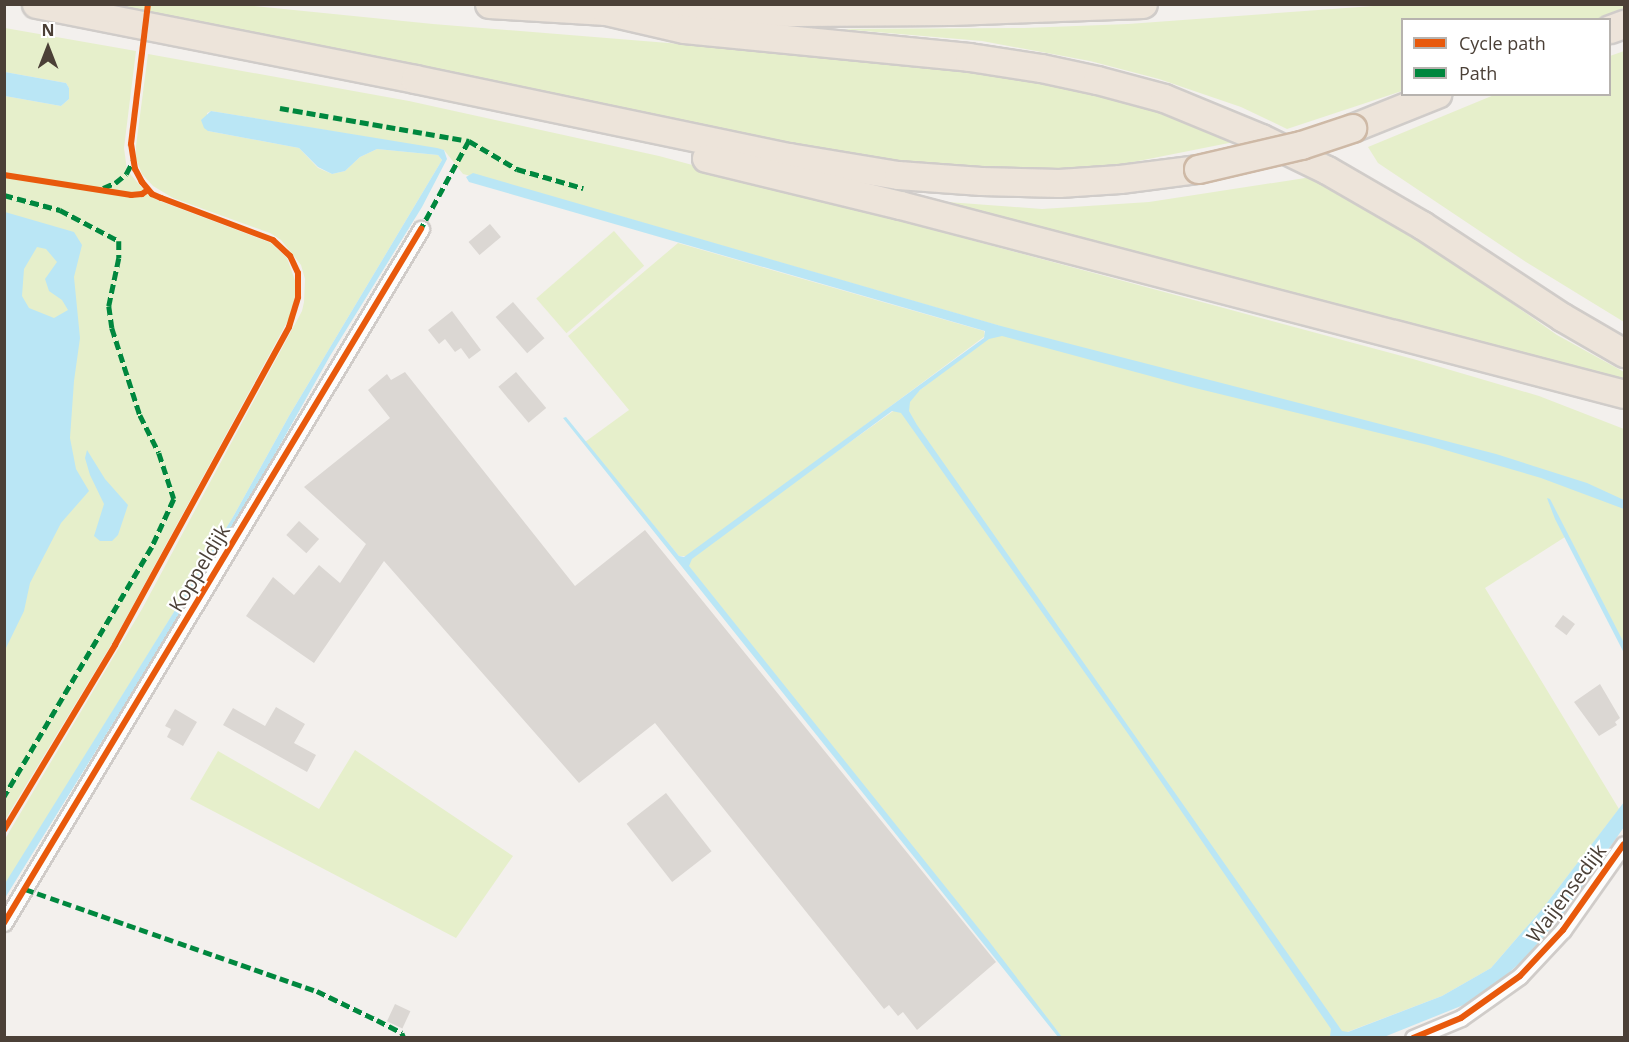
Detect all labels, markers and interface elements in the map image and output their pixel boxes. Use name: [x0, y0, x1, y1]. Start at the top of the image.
north arrow: [18, 18, 78, 78]
legend: [1401, 18, 1611, 96]
text: N: [41, 19, 55, 41]
text: Cycle path: [1459, 31, 1546, 55]
text: Path: [1459, 61, 1497, 85]
street label: Koppeldijk: [164, 520, 234, 616]
street label: Waijensedijk: [1521, 839, 1611, 947]

